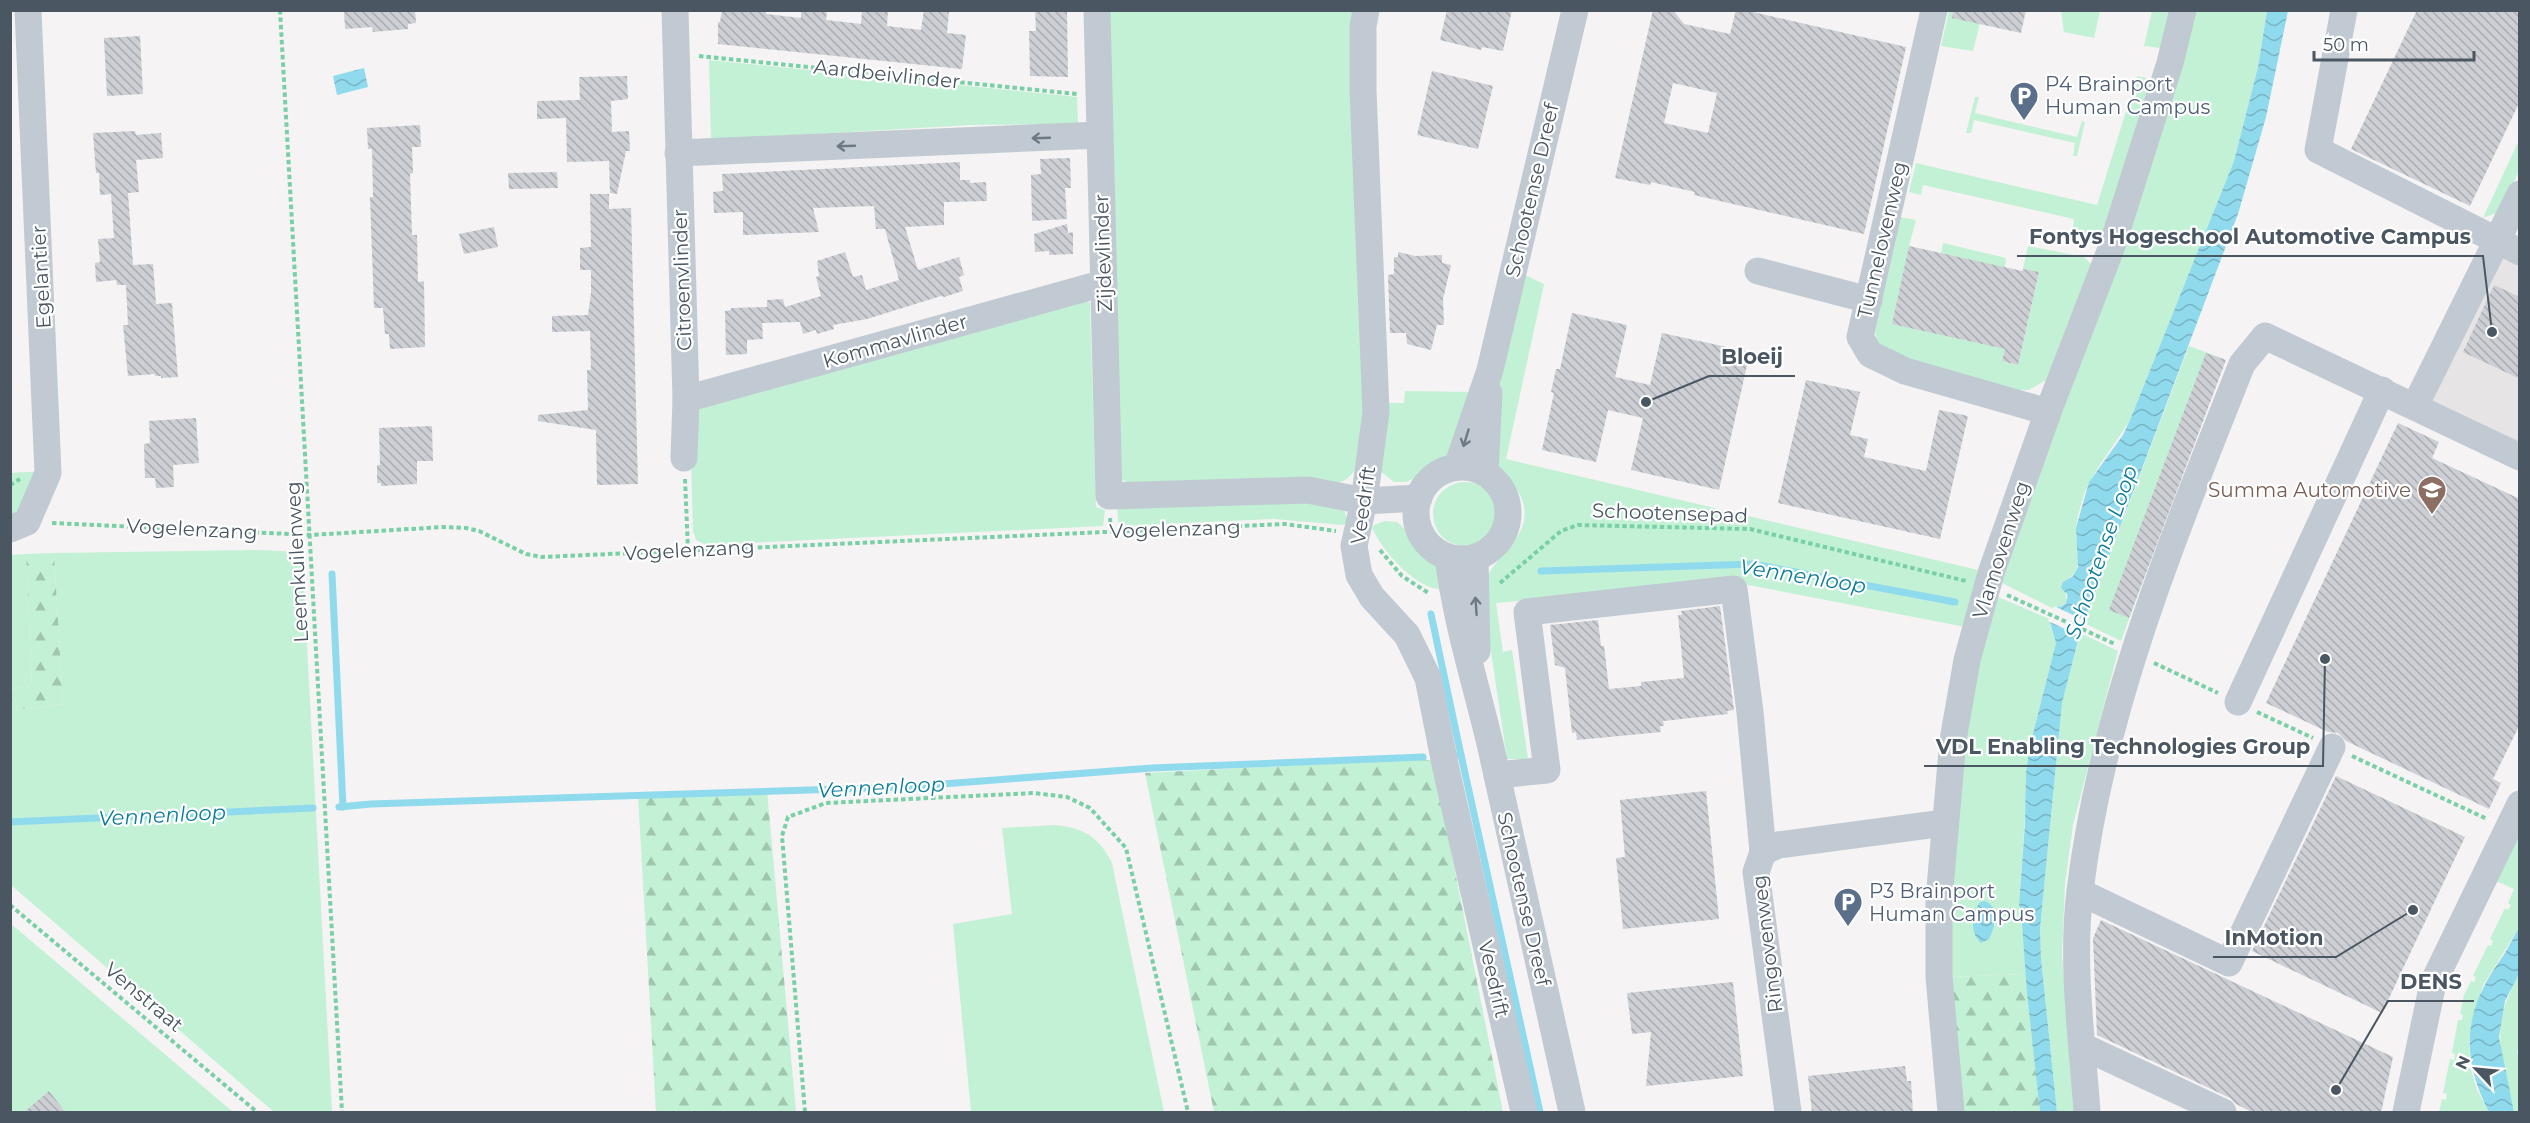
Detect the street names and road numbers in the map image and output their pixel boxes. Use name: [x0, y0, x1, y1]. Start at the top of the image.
street label: Aardbeivlinder: [813, 54, 961, 94]
street label: Schootense Dreef: [1500, 100, 1564, 279]
street label: Tunnelovenweg: [1852, 159, 1912, 321]
street label: Zijdevlinder: [1089, 194, 1117, 312]
street label: Citroenvlinder: [668, 209, 696, 351]
street label: Egelantier: [26, 225, 56, 329]
street label: Kommavlinder: [820, 309, 970, 373]
street label: Veedrift: [1346, 464, 1380, 546]
street label: Vlamovenweg: [1967, 478, 2035, 622]
street label: Leemkuilenweg: [281, 481, 313, 643]
street label: Schootensepad: [1592, 498, 1748, 528]
street label: Vogelenzang: [126, 514, 258, 544]
street label: Vogelenzang: [1109, 515, 1241, 543]
street label: Vogelenzang: [623, 535, 755, 565]
street label: Schootense Dreef: [1492, 810, 1556, 989]
street label: Ringovenweg: [1747, 874, 1787, 1014]
street label: Veedrift: [1473, 938, 1515, 1020]
street label: Venstraat: [100, 957, 188, 1037]

